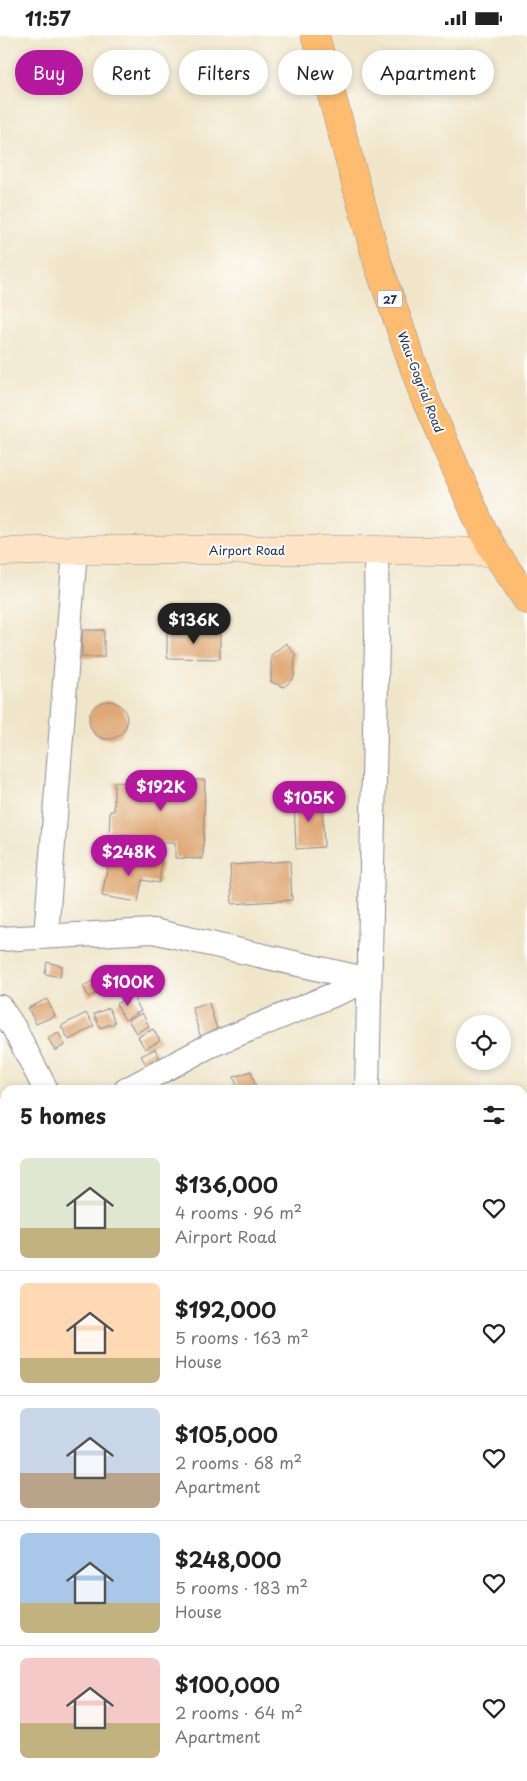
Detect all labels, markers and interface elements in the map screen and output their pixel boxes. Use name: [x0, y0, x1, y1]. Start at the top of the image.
text: 11:57: [25, 4, 71, 32]
chip: Buy: [15, 50, 83, 95]
chip: Rent: [93, 50, 169, 95]
chip: Filters: [179, 50, 268, 95]
chip: New: [278, 50, 352, 95]
chip: Apartment: [362, 50, 494, 95]
road number: 27: [378, 290, 402, 307]
street label: Wau-Gogrial Road: [393, 329, 449, 435]
street label: Airport Road: [209, 541, 285, 559]
pin: $136K: [159, 603, 229, 645]
text: $136K: [169, 607, 219, 631]
pin: $192K: [126, 769, 196, 812]
text: $192K: [136, 774, 186, 798]
pin: $105K: [274, 781, 344, 823]
text: $105K: [284, 785, 334, 809]
pin: $248K: [94, 835, 164, 877]
text: $248K: [102, 839, 156, 863]
pin: $100K: [93, 965, 163, 1007]
text: $100K: [102, 969, 154, 993]
map controls: [456, 1015, 511, 1070]
button: locate: [456, 1015, 511, 1070]
text: 5 homes: [20, 1099, 106, 1131]
icon: filters: [480, 1101, 508, 1129]
text: $136,000: [175, 1168, 278, 1200]
icon: home: [60, 1178, 120, 1238]
icon: heart: [480, 1194, 508, 1222]
text: 4 rooms · 96 m²: [175, 1200, 302, 1224]
text: Airport Road: [175, 1224, 277, 1248]
text: $192,000: [175, 1293, 276, 1325]
icon: home: [60, 1303, 120, 1363]
icon: heart: [480, 1319, 508, 1347]
text: 5 rooms · 163 m²: [175, 1325, 309, 1349]
text: House: [175, 1349, 222, 1373]
text: $105,000: [175, 1418, 278, 1450]
icon: home: [60, 1428, 120, 1488]
icon: heart: [480, 1444, 508, 1472]
text: 2 rooms · 68 m²: [175, 1450, 302, 1474]
text: Apartment: [175, 1474, 260, 1498]
text: $248,000: [175, 1543, 281, 1575]
icon: home: [60, 1553, 120, 1613]
icon: heart: [480, 1569, 508, 1597]
text: 5 rooms · 183 m²: [175, 1575, 308, 1599]
text: House: [175, 1599, 222, 1623]
text: $100,000: [175, 1668, 280, 1700]
icon: home: [60, 1678, 120, 1738]
icon: heart: [480, 1694, 508, 1722]
text: 2 rooms · 64 m²: [175, 1700, 303, 1724]
text: Apartment: [175, 1724, 260, 1748]

